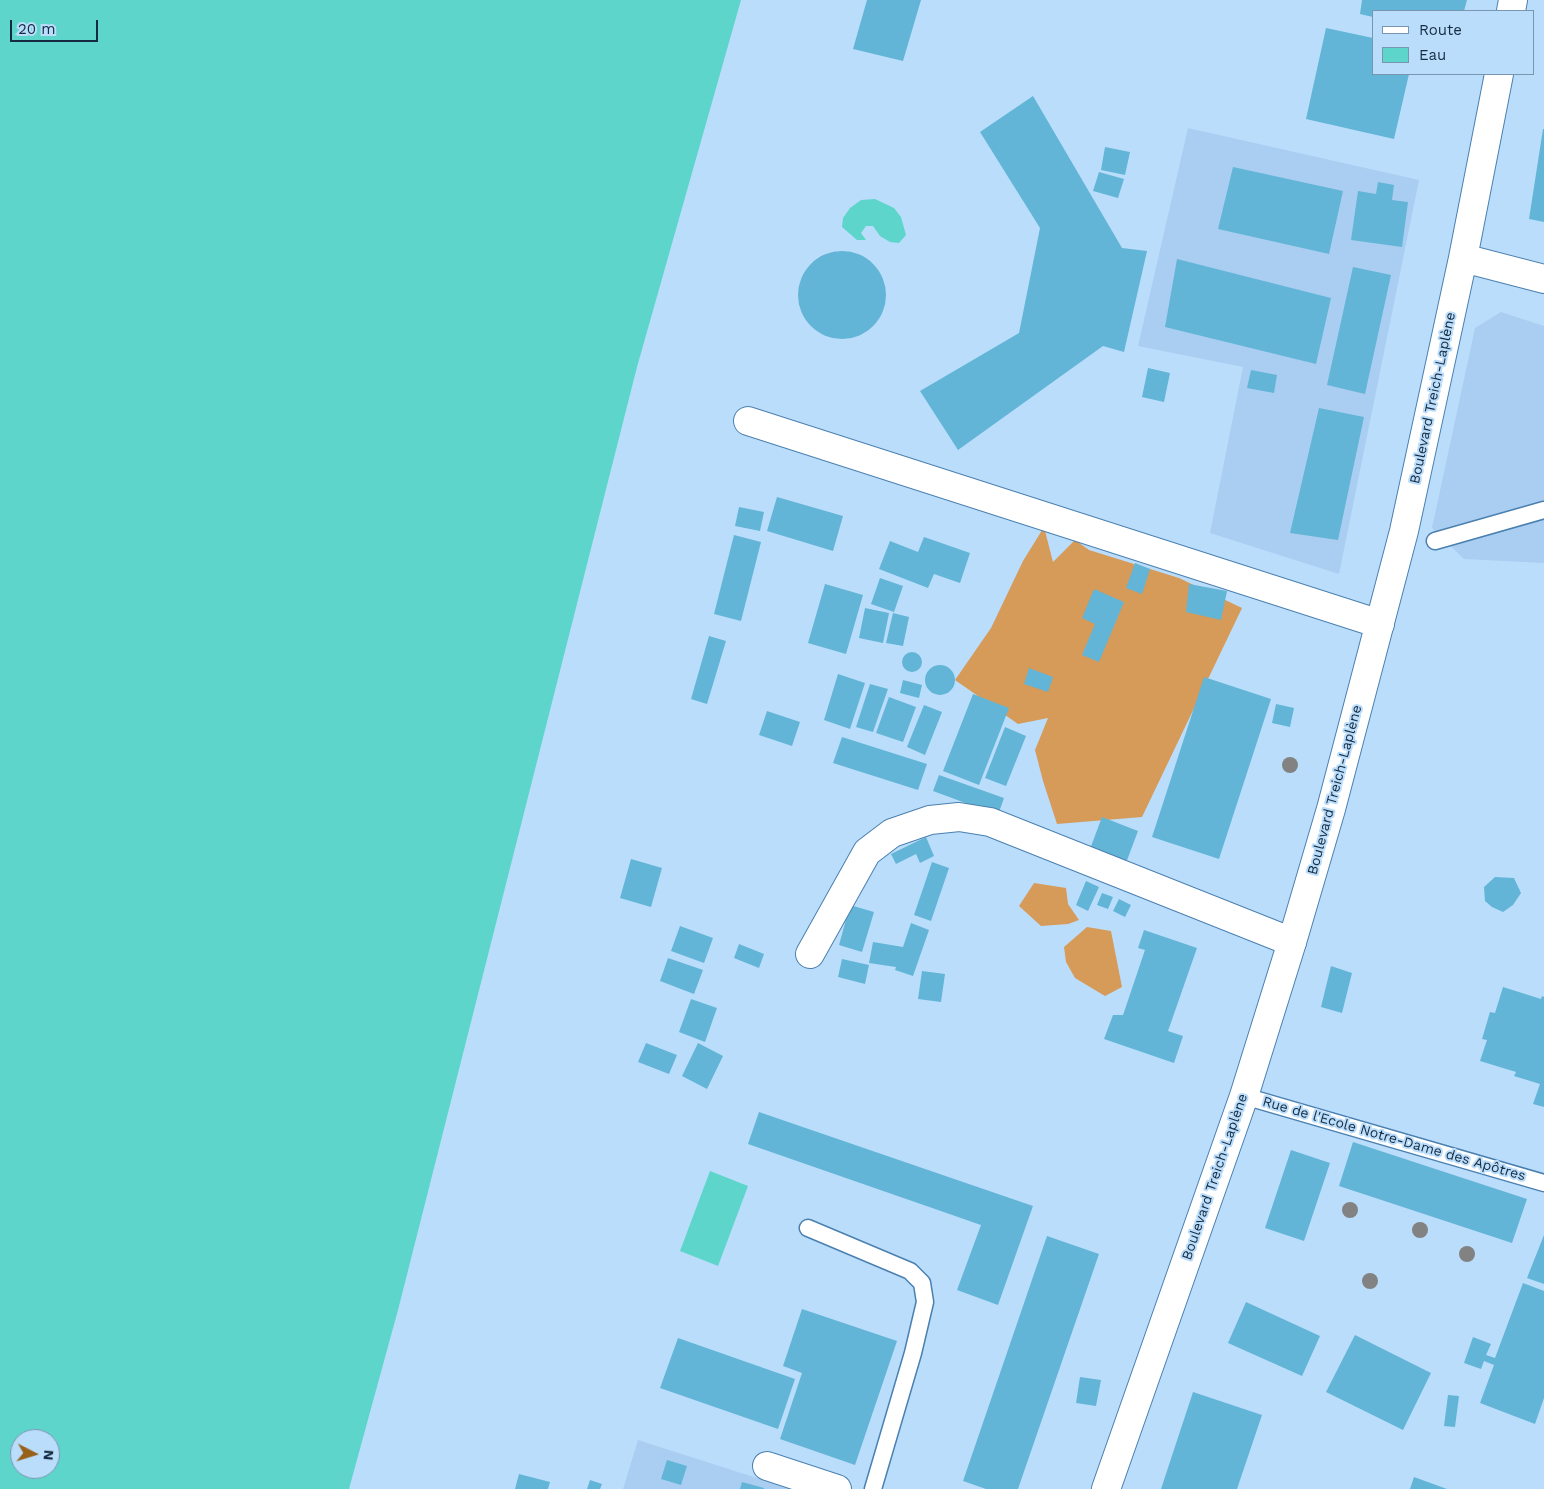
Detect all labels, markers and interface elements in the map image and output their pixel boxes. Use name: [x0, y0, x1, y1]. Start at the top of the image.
scale bar: [12, 10, 100, 42]
legend: [1372, 10, 1534, 75]
text: 20 m: [18, 20, 56, 38]
text: Route: [1419, 21, 1462, 39]
text: Eau: [1419, 46, 1446, 64]
street label: Boulevard Treich-Laplène: [1407, 311, 1459, 485]
street label: Boulevard Treich-Laplène: [1304, 703, 1366, 877]
street label: Boulevard Treich-Laplène: [1179, 1092, 1251, 1262]
street label: Rue de l'Ecole Notre-Dame des Apôtres: [1261, 1093, 1527, 1185]
north arrow: [10, 1429, 60, 1479]
text: N: [41, 1449, 57, 1461]

